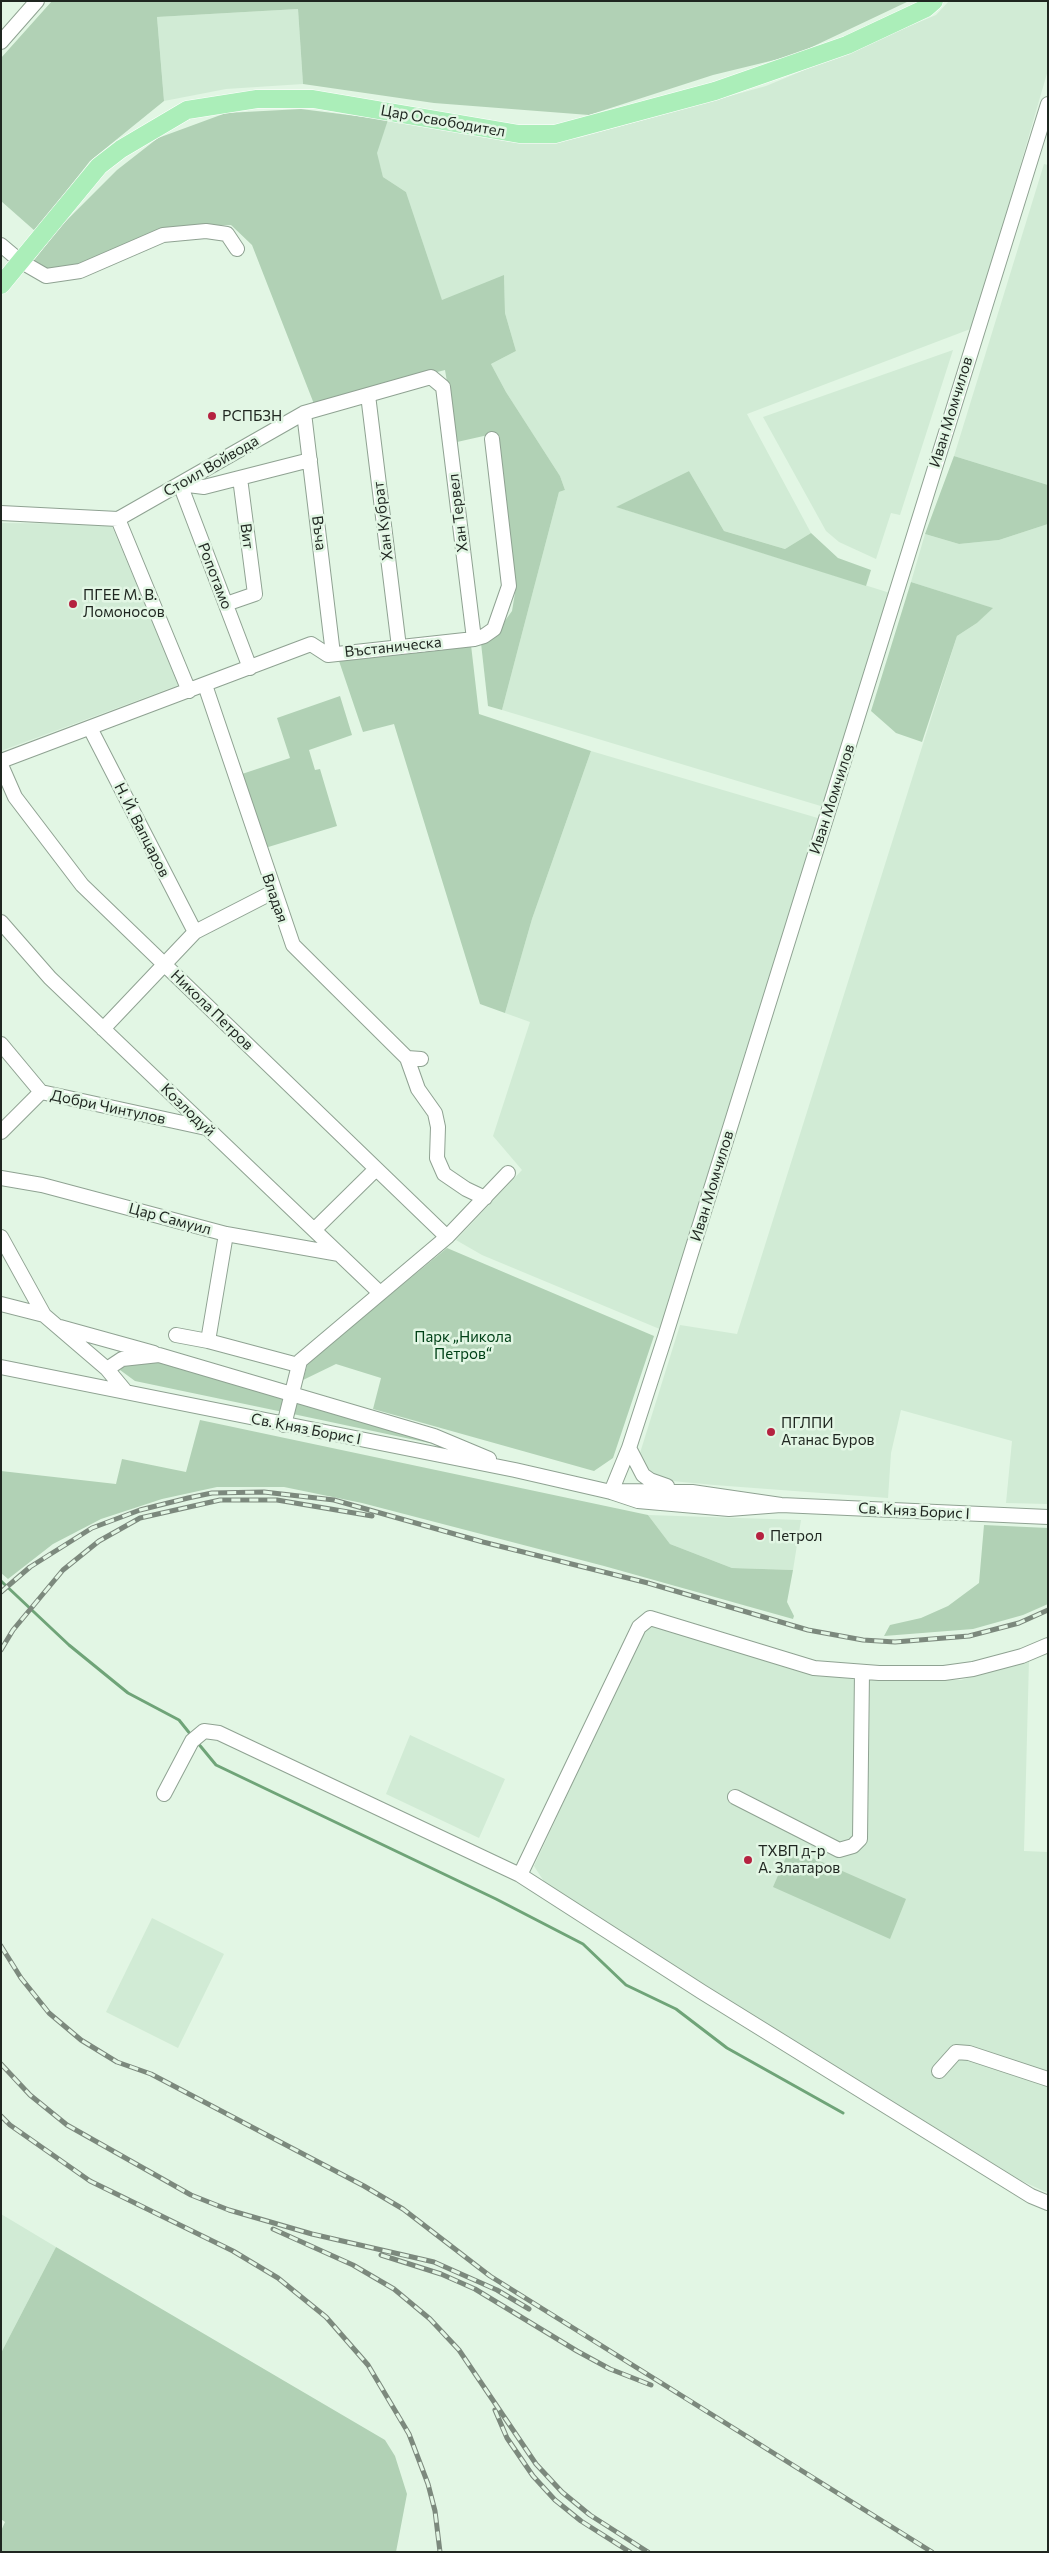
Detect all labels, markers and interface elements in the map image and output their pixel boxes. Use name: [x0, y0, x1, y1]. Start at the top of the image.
street label: Цар Освободител: [379, 101, 507, 141]
street label: Иван Момчилов: [926, 355, 976, 469]
place label: РСПБЗН: [222, 407, 282, 425]
marker: РСПБЗН: [206, 410, 218, 422]
street label: Стоил Войвода: [160, 432, 262, 500]
street label: Хан Тервел: [444, 473, 472, 553]
street label: Хан Кубрат: [369, 481, 397, 561]
street label: Въча: [308, 515, 330, 551]
street label: Вит: [237, 522, 257, 550]
street label: Ропотамо: [194, 540, 236, 612]
place label: ПГЕЕ М. В. Ломоносов: [83, 586, 165, 621]
marker: ПГЕЕ М. В. Ломоносов: [67, 598, 79, 610]
street label: Въстаническа: [344, 633, 442, 661]
street label: Иван Момчилов: [806, 742, 858, 856]
street label: Н. Й. Вапцаров: [110, 780, 174, 880]
street label: Владая: [258, 871, 292, 925]
street label: Никола Петров: [167, 966, 257, 1054]
street label: Козлодуй: [157, 1080, 219, 1140]
street label: Добри Чинтулов: [49, 1086, 167, 1128]
street label: Иван Момчилов: [687, 1129, 737, 1243]
street label: Цар Самуил: [127, 1199, 213, 1239]
park label: Парк „Никола Петров“: [414, 1328, 512, 1363]
street label: Св. Княз Борис I: [250, 1410, 362, 1448]
place label: ПГЛПИ Атанас Буров: [781, 1414, 875, 1449]
marker: ПГЛПИ Атанас Буров: [765, 1426, 777, 1438]
street label: Св. Княз Борис I: [858, 1499, 970, 1523]
place label: Петрол: [770, 1527, 822, 1545]
marker: Петрол: [754, 1530, 766, 1542]
place label: ТХВП д-р А. Златаров: [758, 1842, 840, 1877]
marker: ТХВП д-р А. Златаров: [742, 1854, 754, 1866]

